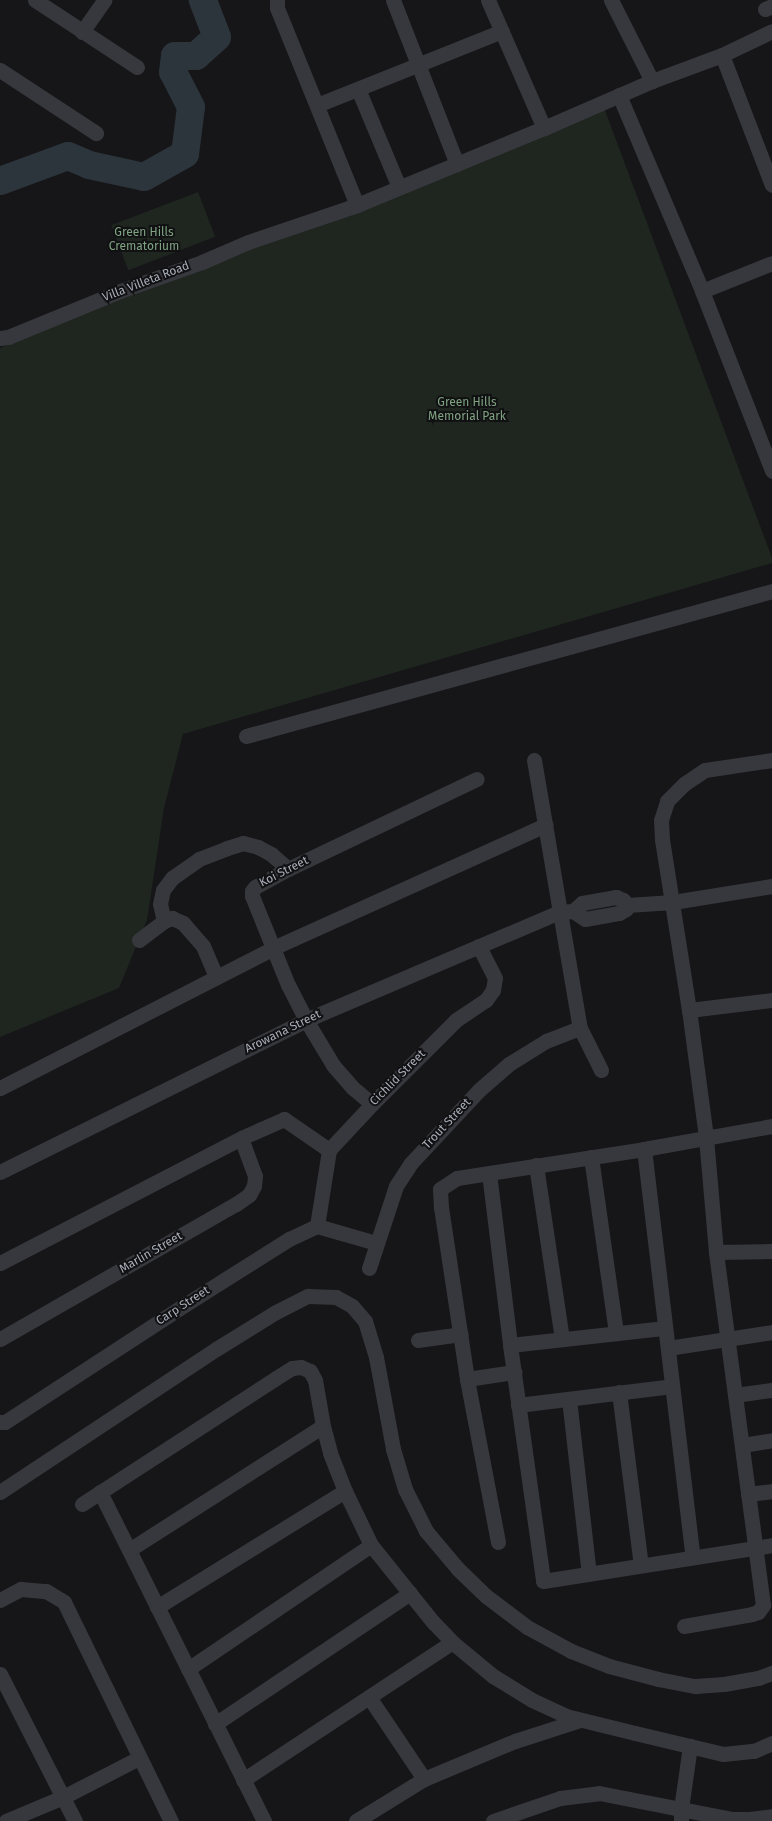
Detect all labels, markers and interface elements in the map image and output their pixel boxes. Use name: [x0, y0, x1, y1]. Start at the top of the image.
park label: Green Hills Crematorium: [109, 226, 179, 254]
street label: Villa Villeta Road: [101, 259, 191, 305]
park label: Green Hills Memorial Park: [428, 396, 506, 424]
street label: Koi Street: [257, 854, 311, 890]
street label: Arowana Street: [243, 1007, 323, 1057]
street label: Cichlid Street: [367, 1047, 429, 1109]
street label: Trout Street: [420, 1096, 474, 1152]
street label: Marlin Street: [117, 1229, 185, 1277]
street label: Carp Street: [154, 1283, 212, 1329]

